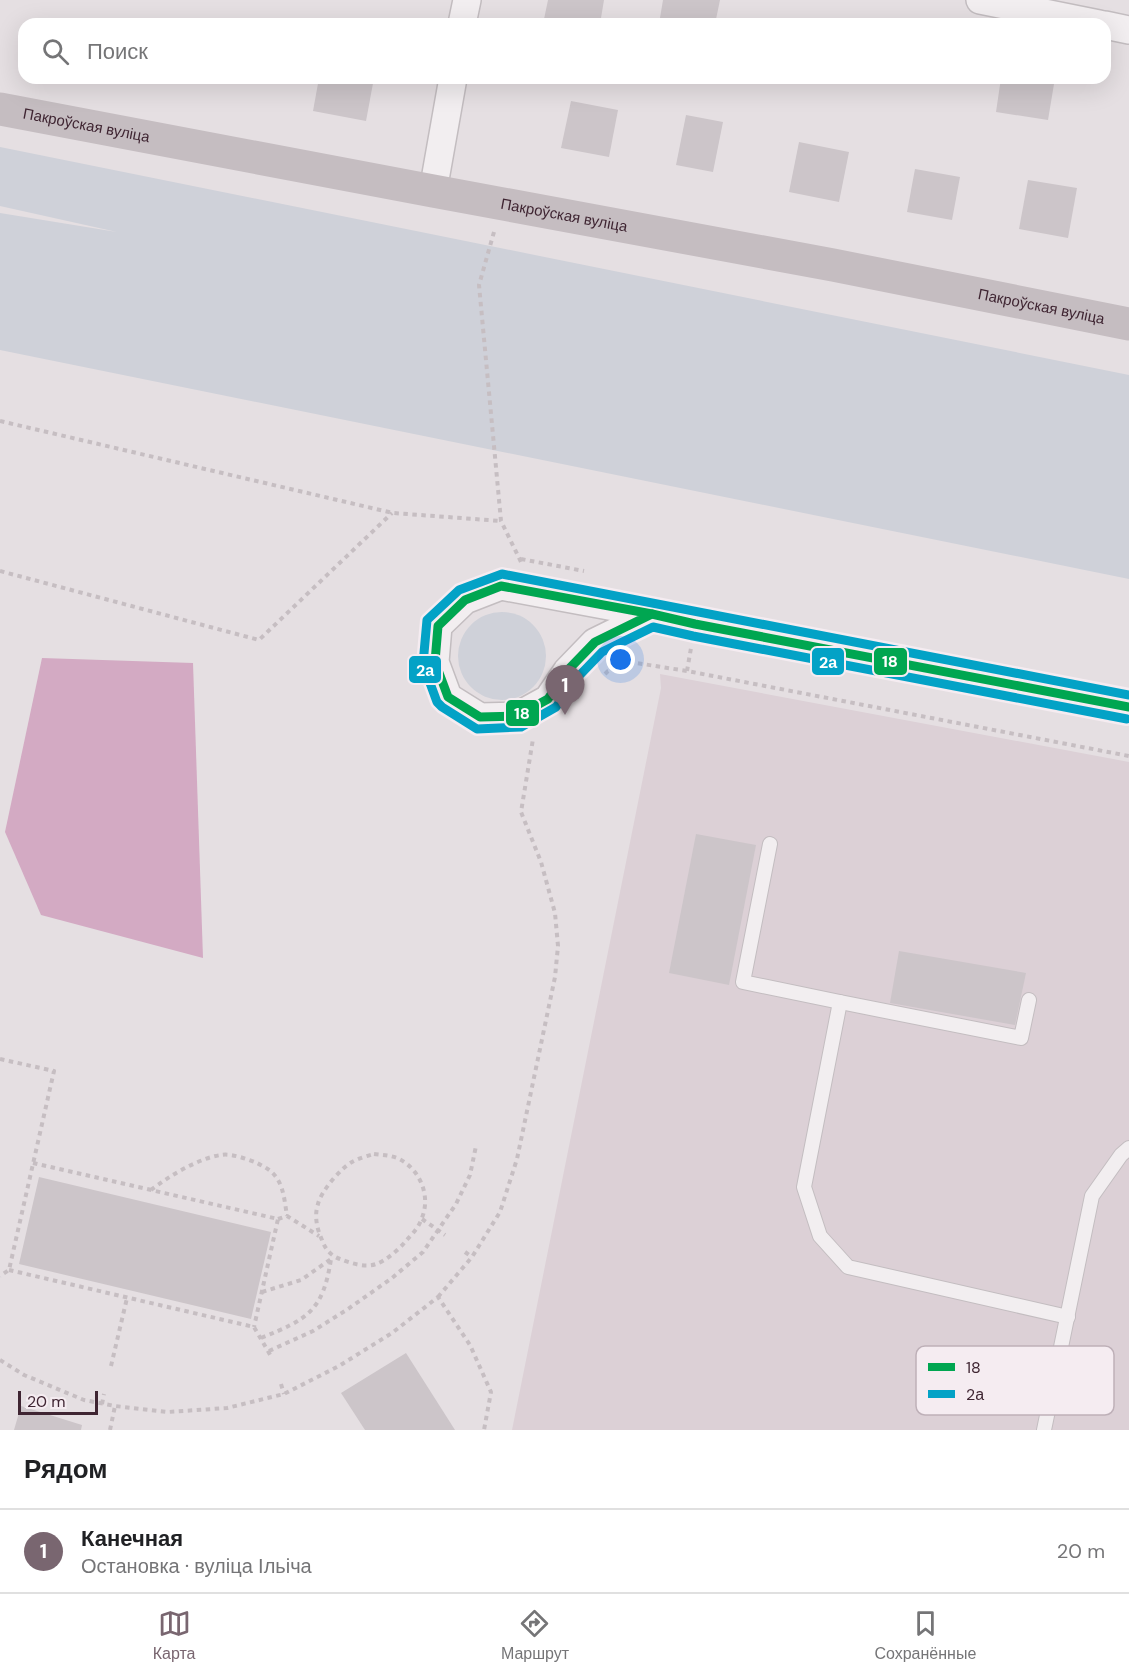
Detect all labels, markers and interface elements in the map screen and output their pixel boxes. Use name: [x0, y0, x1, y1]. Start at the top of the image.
search box: [18, 18, 1111, 84]
icon: search: [39, 35, 72, 68]
text: Поиск: [87, 37, 148, 66]
street label: Пакроўская вуліца: [21, 104, 152, 147]
street label: Пакроўская вуліца: [499, 194, 630, 237]
street label: Пакроўская вуліца: [976, 284, 1107, 329]
your location: [606, 645, 635, 674]
line badge: 2а: [811, 647, 845, 676]
line badge: 18: [873, 647, 908, 676]
text: 18: [882, 651, 898, 672]
text: 2а: [819, 652, 837, 673]
line badge: 2а: [408, 655, 442, 684]
text: 2а: [416, 660, 434, 681]
pin: 1: [546, 666, 584, 715]
line badge: 18: [505, 699, 540, 727]
text: 18: [514, 703, 530, 724]
legend: [916, 1346, 1114, 1415]
text: 18: [966, 1357, 981, 1378]
text: 2а: [966, 1384, 984, 1405]
scale bar: [18, 1388, 98, 1416]
text: 20 m: [27, 1391, 66, 1412]
text: Рядом: [24, 1452, 107, 1486]
text: Канечная: [81, 1524, 183, 1553]
text: 1: [40, 1538, 47, 1564]
text: 20 m: [1057, 1538, 1105, 1564]
text: Остановка · вуліца Ільіча: [81, 1553, 312, 1579]
tab: Карта: [153, 1607, 196, 1664]
tab: Маршрут: [501, 1607, 569, 1664]
tab: Сохранённые: [874, 1607, 976, 1664]

